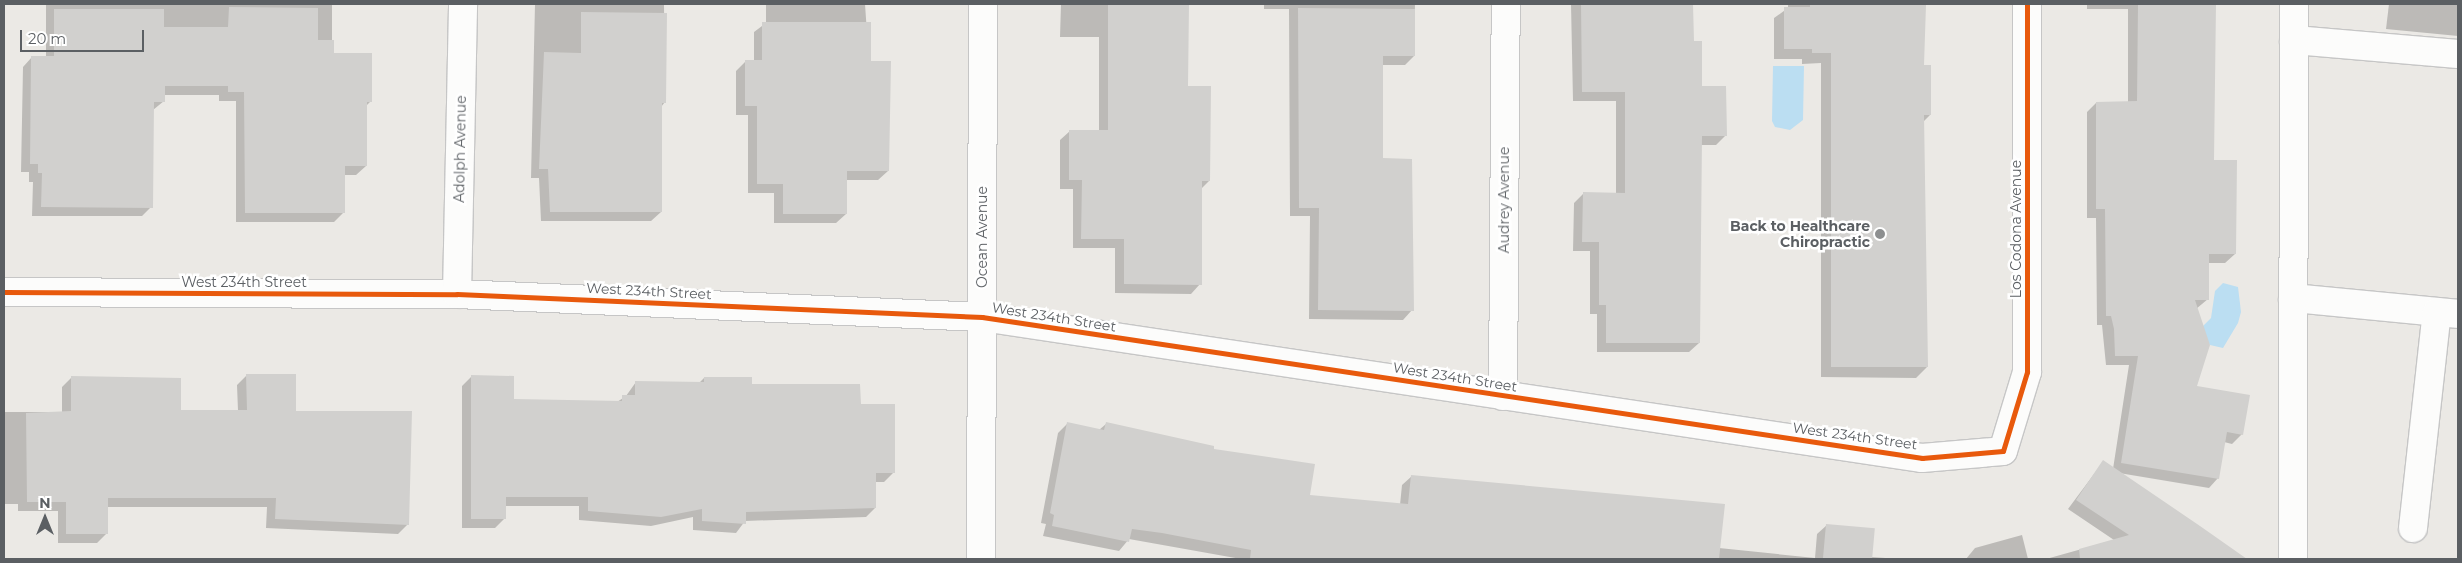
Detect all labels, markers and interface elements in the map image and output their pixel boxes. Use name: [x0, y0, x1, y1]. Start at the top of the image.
scale bar: [22, 20, 146, 52]
text: 20 m: [28, 29, 66, 48]
street label: Adolph Avenue: [451, 95, 469, 203]
street label: Audrey Avenue: [1496, 147, 1512, 253]
street label: Los Codona Avenue: [2008, 160, 2024, 298]
street label: Ocean Avenue: [974, 186, 990, 288]
place label: Back to Healthcare Chiropractic: [1730, 218, 1870, 250]
marker: Back to Healthcare Chiropractic: [1874, 228, 1886, 240]
street label: West 234th Street: [181, 274, 307, 290]
street label: West 234th Street: [586, 279, 712, 303]
street label: West 234th Street: [991, 299, 1117, 335]
street label: West 234th Street: [1392, 359, 1518, 395]
street label: West 234th Street: [1792, 419, 1918, 453]
north arrow: [20, 493, 70, 543]
text: N: [39, 494, 51, 512]

